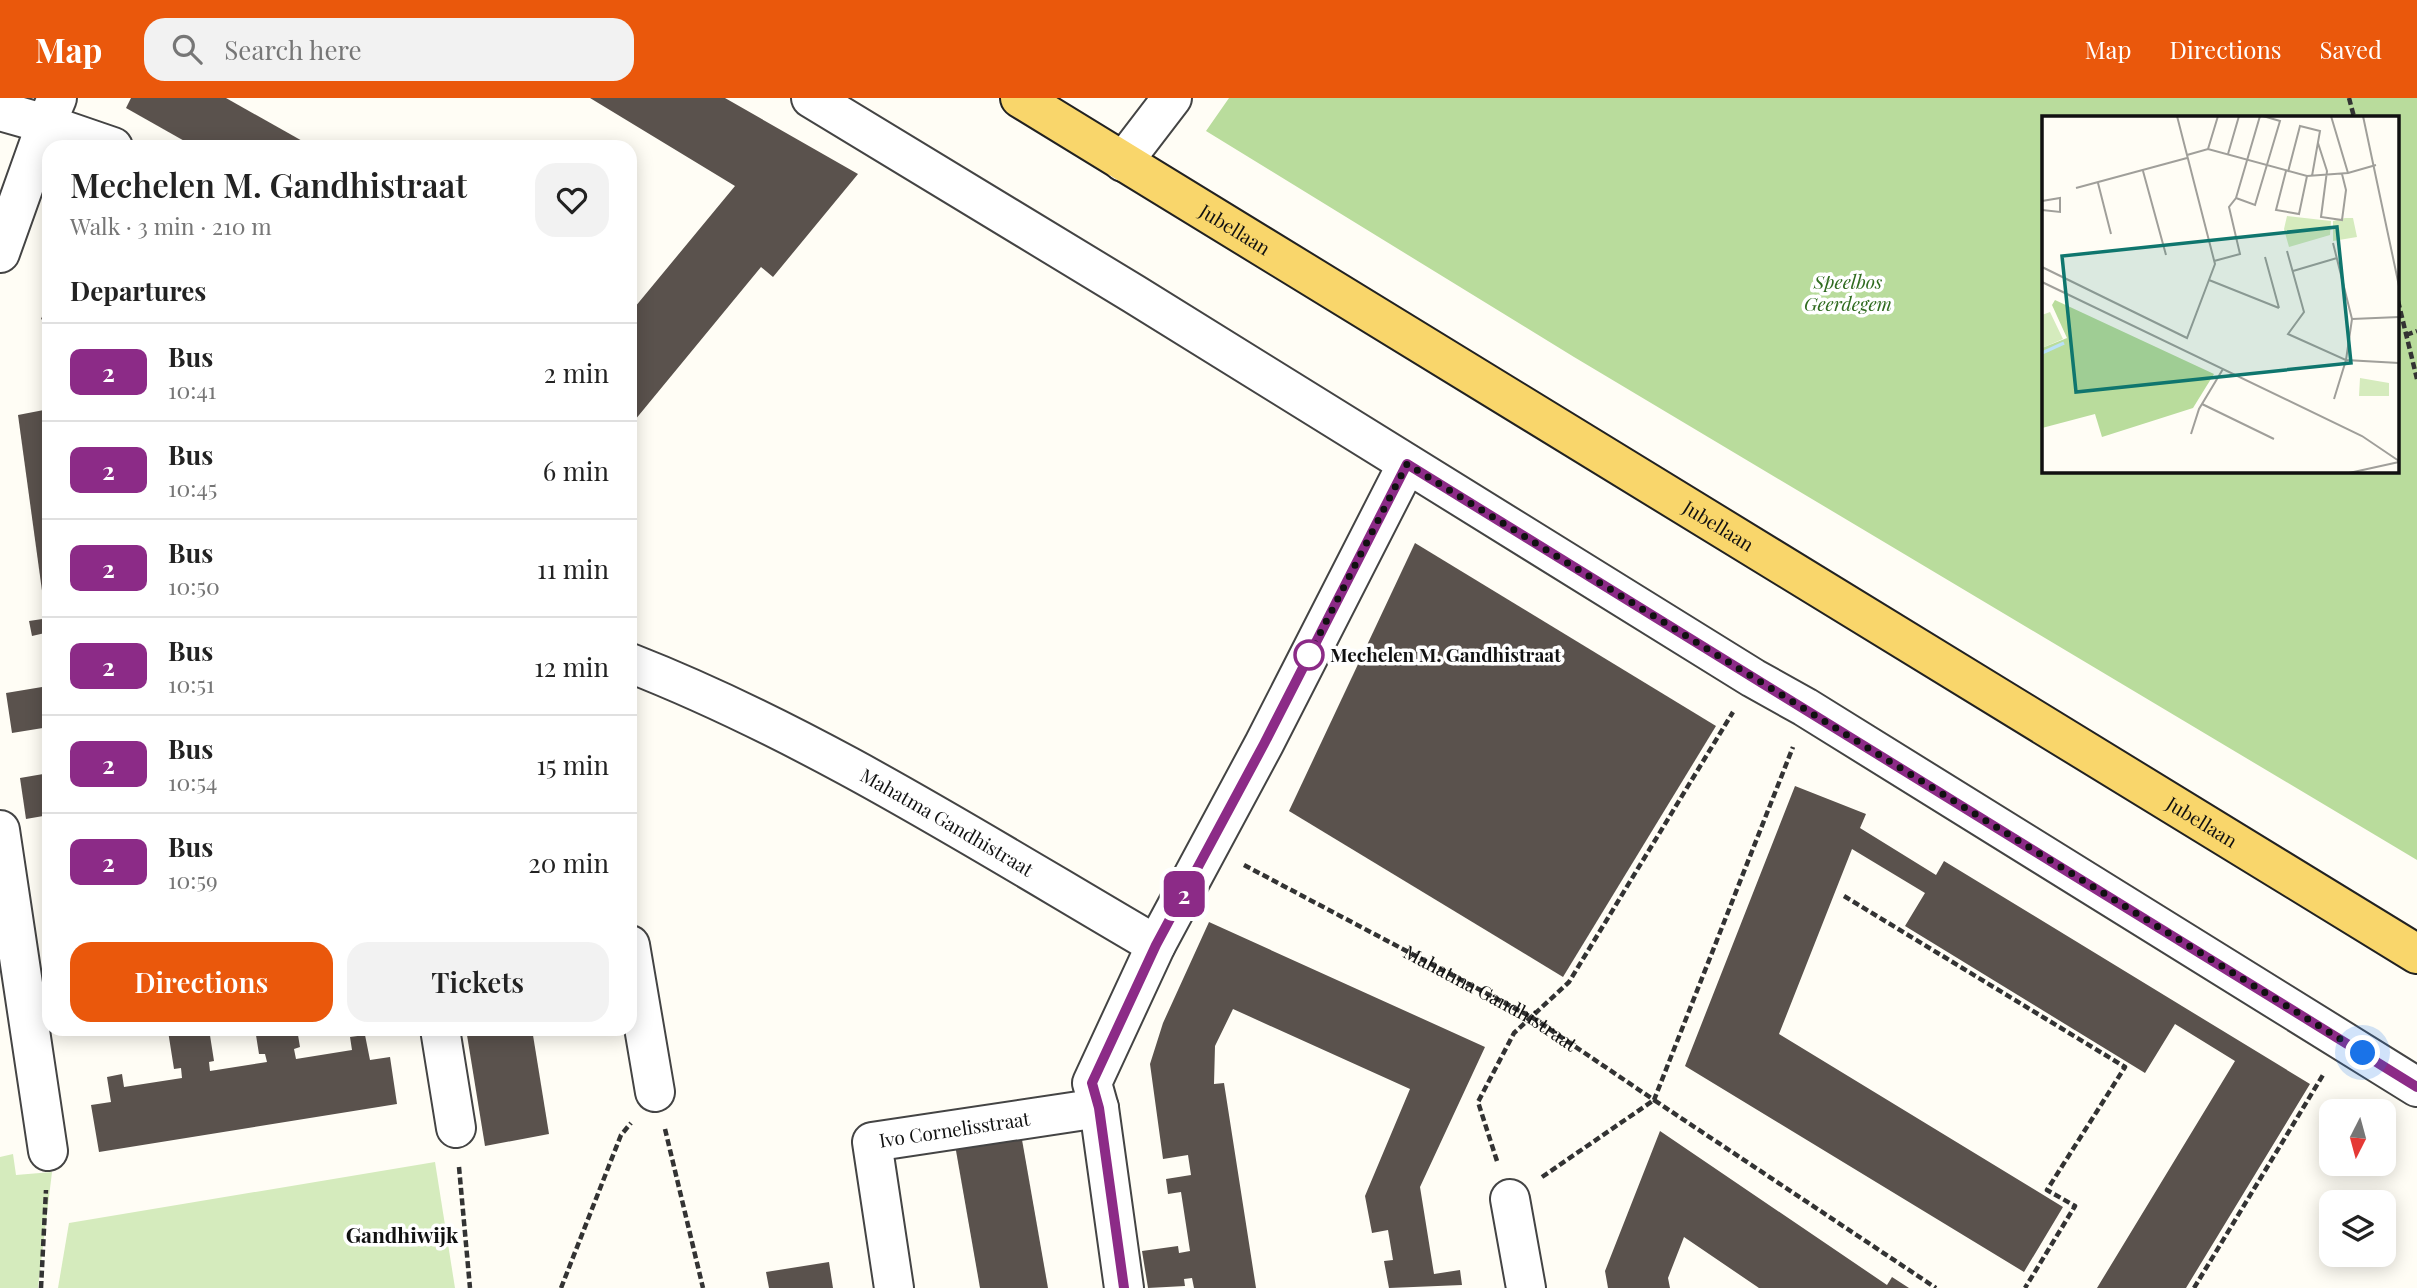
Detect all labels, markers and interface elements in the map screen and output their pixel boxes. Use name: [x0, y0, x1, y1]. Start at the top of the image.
search box: [144, 18, 634, 81]
text: Map: [35, 27, 102, 71]
icon: search: [168, 30, 206, 68]
text: Search here: [224, 32, 362, 67]
text: Map: [2085, 33, 2131, 65]
text: Directions: [2169, 33, 2282, 65]
text: Saved: [2320, 33, 2382, 65]
inset map: [2042, 116, 2400, 472]
text: Mechelen M. Gandhistraat: [70, 162, 467, 206]
button: heart: [535, 163, 609, 237]
street label: Jubellaan: [1194, 197, 1276, 261]
text: Walk · 3 min · 210 m: [70, 210, 272, 241]
park label: Speelbos Geerdegem: [1804, 268, 1892, 316]
text: Departures: [70, 273, 206, 308]
text: Bus: [168, 339, 213, 374]
text: 2 min: [544, 355, 609, 390]
text: 2: [102, 356, 115, 388]
text: 10:41: [168, 374, 216, 405]
text: Bus: [168, 437, 213, 472]
text: 6 min: [543, 453, 609, 488]
text: 2: [102, 454, 115, 486]
text: 10:45: [168, 472, 217, 503]
street label: Jubellaan: [1678, 493, 1760, 557]
text: Bus: [168, 535, 213, 570]
text: 11 min: [537, 551, 609, 586]
text: 2: [102, 552, 115, 584]
text: 10:50: [168, 570, 220, 601]
text: Bus: [168, 633, 213, 668]
marker: Mechelen M. Gandhistraat: [1294, 640, 1324, 670]
place label: Mechelen M. Gandhistraat: [1330, 641, 1561, 667]
text: 12 min: [534, 649, 609, 684]
text: 2: [102, 650, 115, 682]
text: 10:51: [168, 668, 214, 699]
text: Bus: [168, 731, 213, 766]
text: 15 min: [537, 747, 609, 782]
text: 2: [102, 748, 115, 780]
street label: Mahatma Gandhistraat: [856, 761, 1039, 882]
text: 10:54: [168, 766, 217, 797]
street label: Jubellaan: [2161, 789, 2243, 853]
text: Bus: [168, 829, 213, 864]
text: 20 min: [528, 845, 609, 880]
text: 2: [102, 846, 115, 878]
text: 10:59: [168, 864, 218, 895]
line badge: 2: [1161, 871, 1207, 917]
text: 2: [1178, 878, 1190, 910]
street label: Mahatma Gandhistraat: [1399, 938, 1583, 1057]
button: Directions: [70, 942, 333, 1022]
button: Tickets: [347, 942, 609, 1022]
your location: [2345, 1035, 2380, 1070]
north arrow: [2319, 1099, 2396, 1176]
map controls: [2319, 1099, 2396, 1267]
street label: Ivo Cornelisstraat: [877, 1104, 1032, 1153]
button: layers: [2319, 1190, 2396, 1267]
district label: Gandhiwijk: [346, 1220, 459, 1248]

